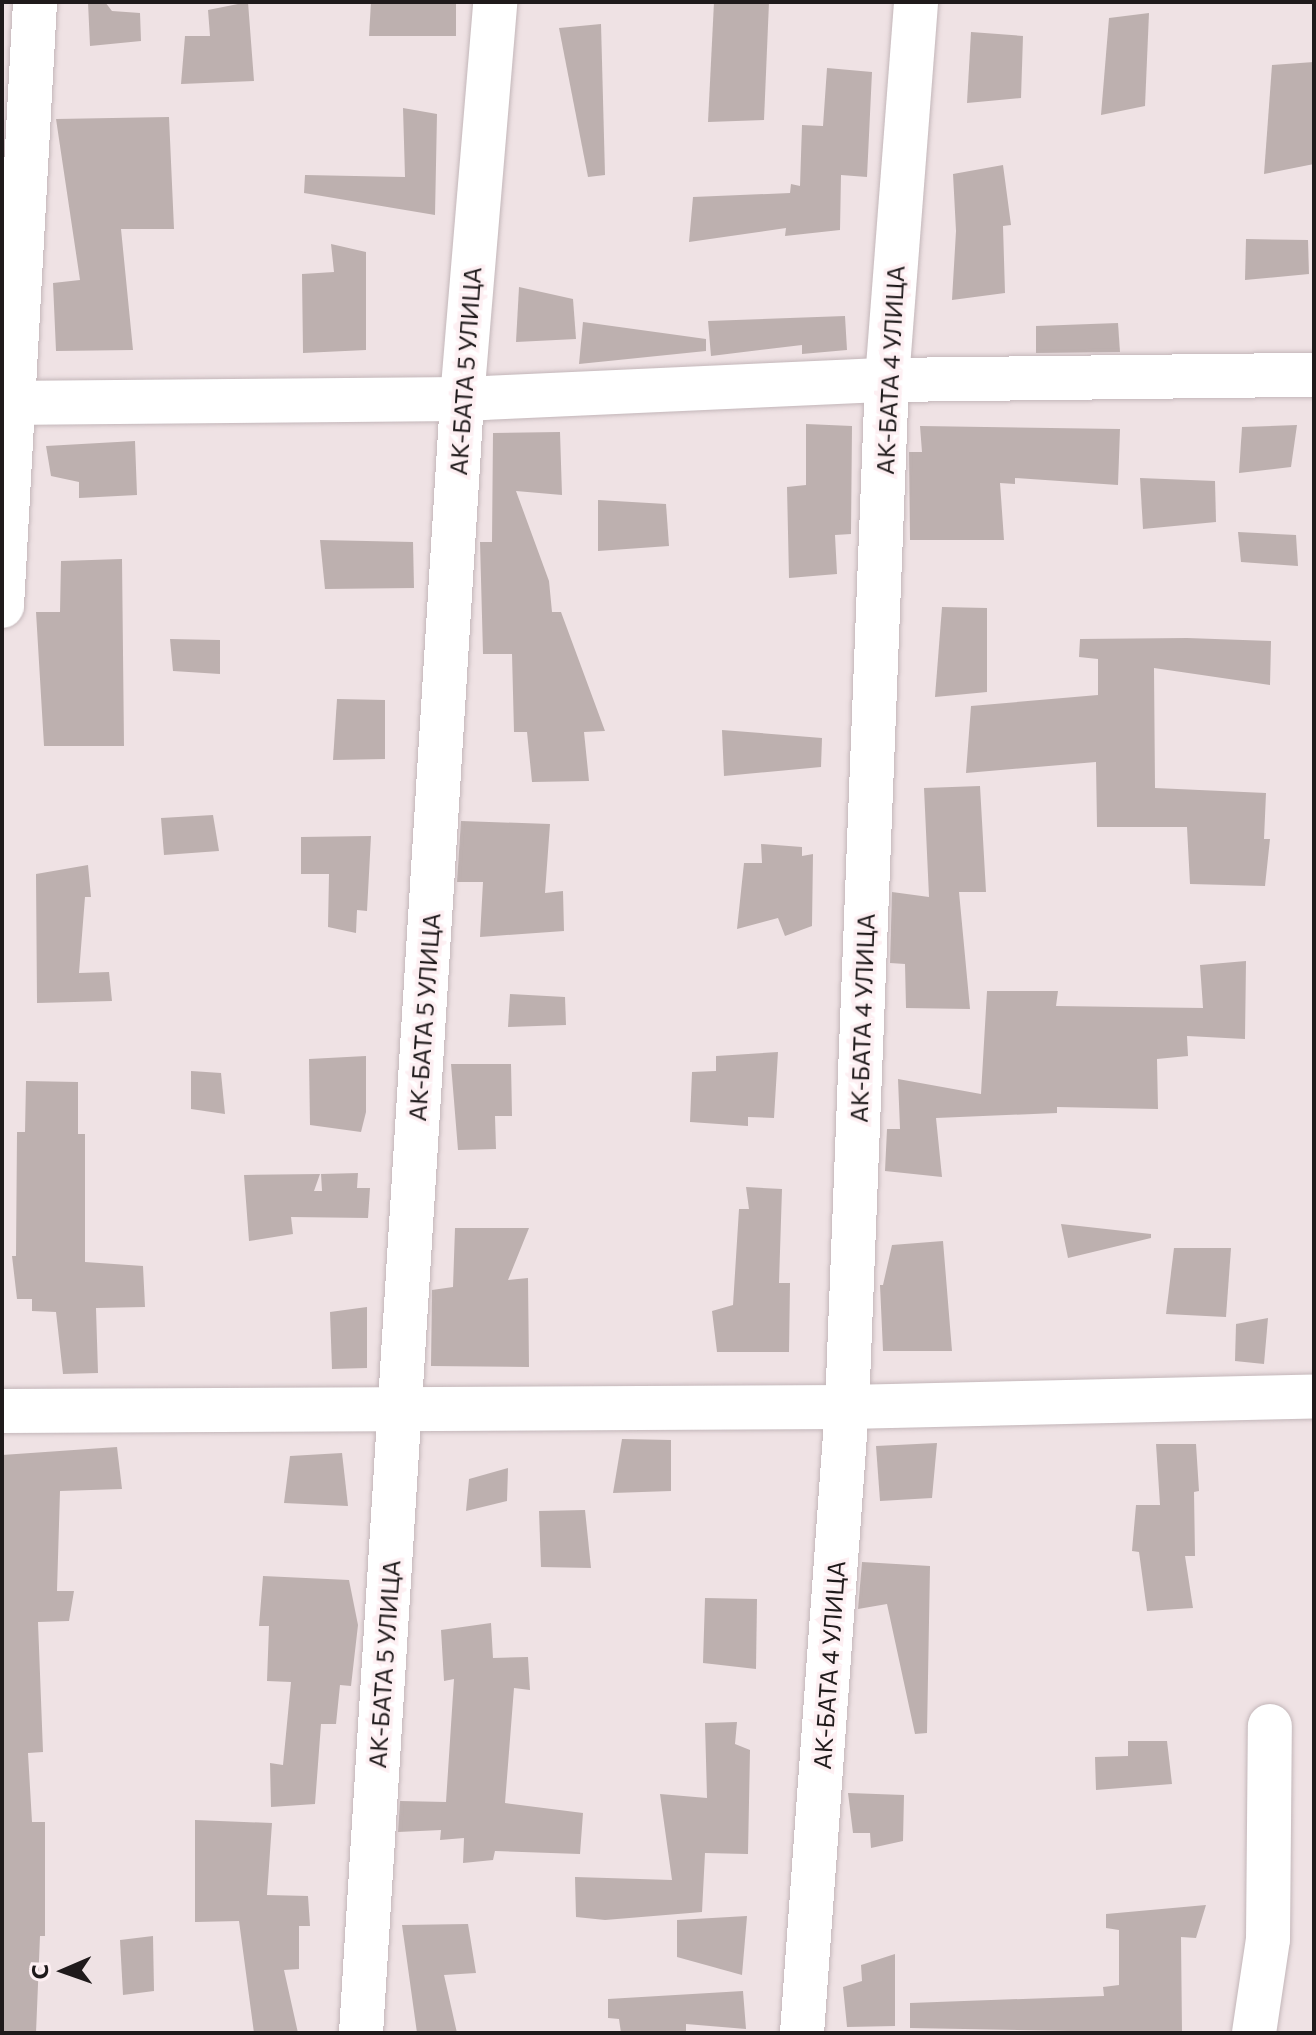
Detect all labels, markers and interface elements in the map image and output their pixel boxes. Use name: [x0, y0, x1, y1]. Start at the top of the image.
street label: АК-БАТА 4 УЛИЦА: [870, 265, 910, 475]
street label: АК-БАТА 5 УЛИЦА: [443, 266, 487, 476]
street label: АК-БАТА 5 УЛИЦА: [402, 912, 446, 1122]
street label: АК-БАТА 4 УЛИЦА: [844, 913, 880, 1123]
street label: АК-БАТА 5 УЛИЦА: [362, 1559, 406, 1769]
street label: АК-БАТА 4 УЛИЦА: [807, 1560, 851, 1770]
north arrow: [24, 1931, 104, 2011]
text: С: [26, 1964, 53, 1980]

